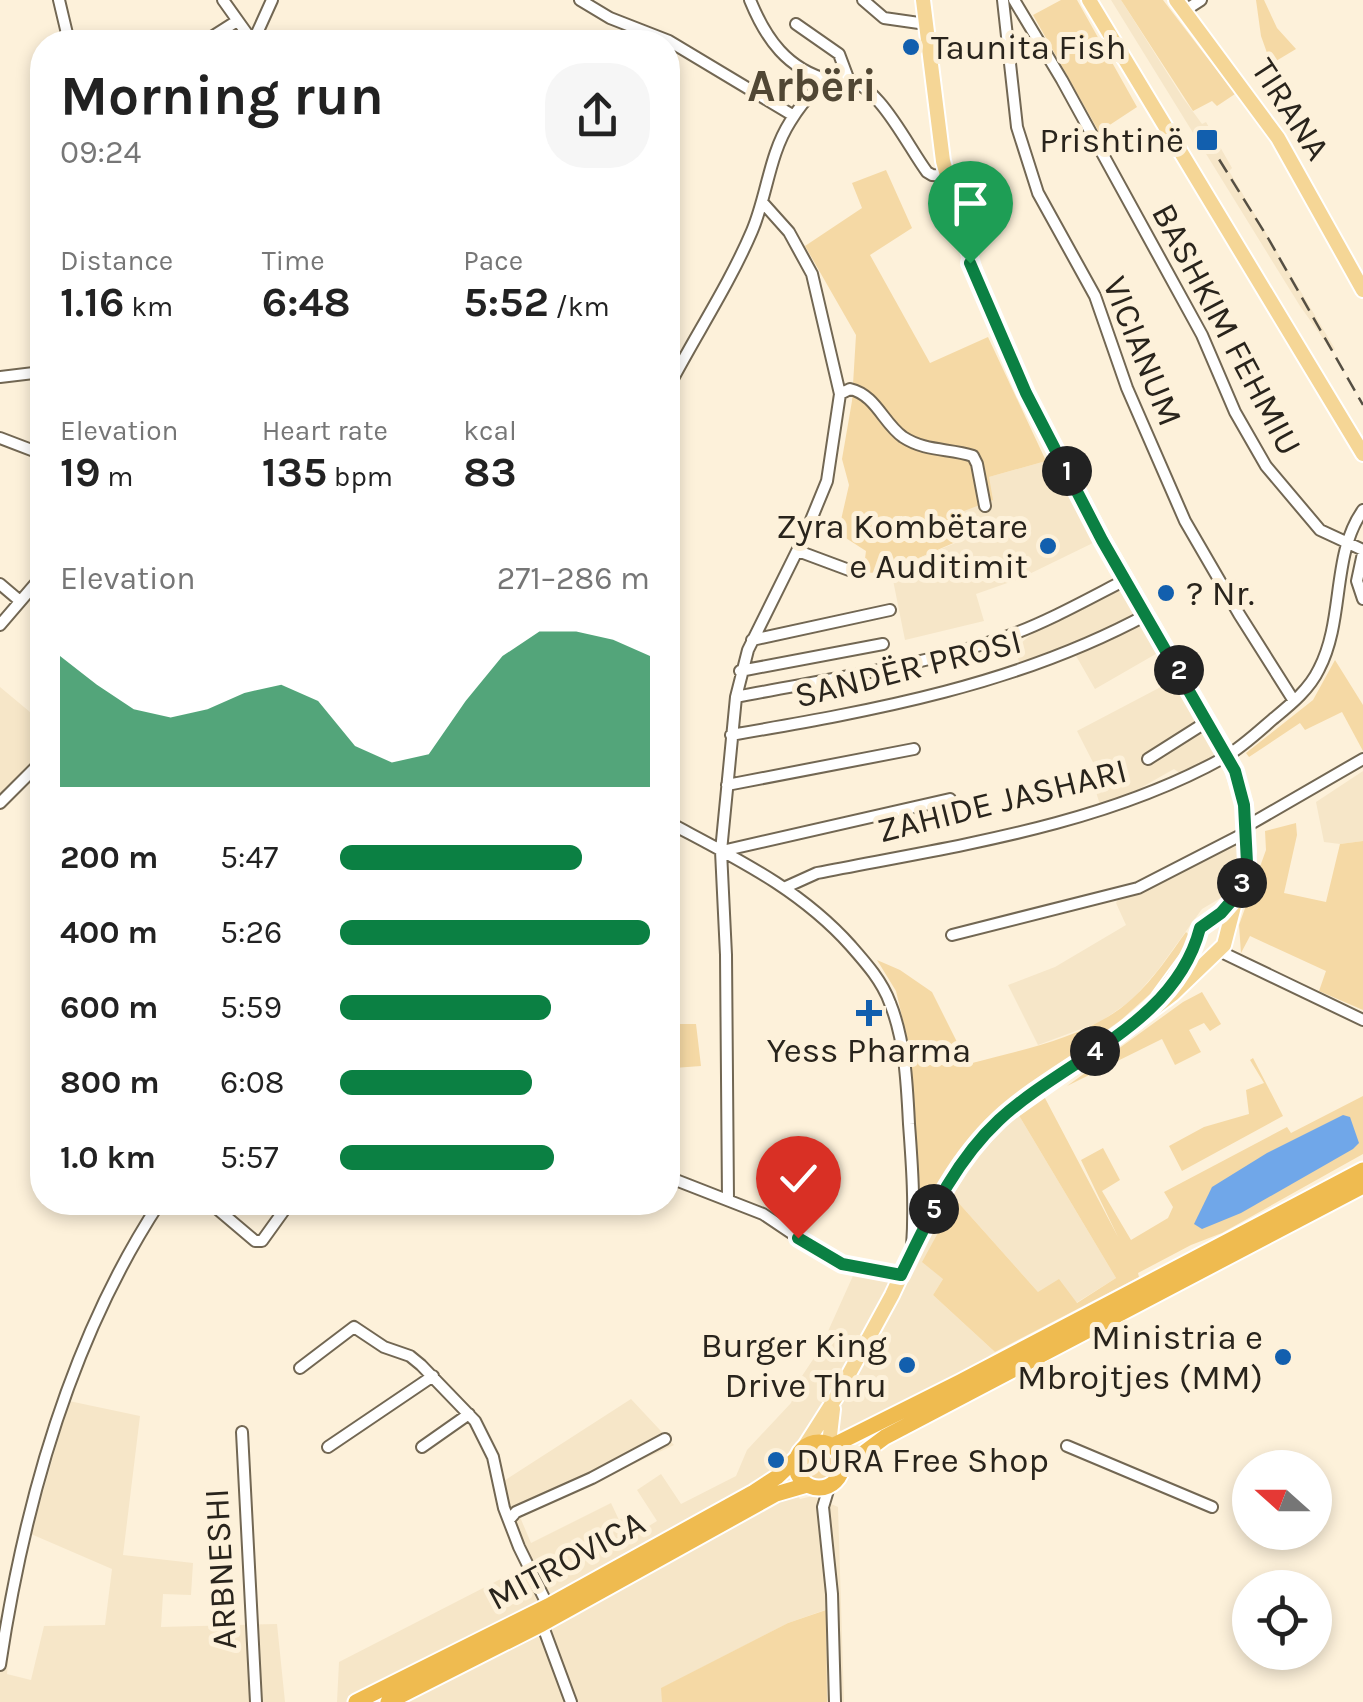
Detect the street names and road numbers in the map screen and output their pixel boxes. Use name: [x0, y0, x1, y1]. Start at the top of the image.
street label: TIRANA: [1243, 51, 1339, 168]
street label: BASHKIM FEHMIU: [1143, 196, 1310, 462]
street label: VICIANUM: [1094, 271, 1191, 432]
street label: SANDËR PROSI: [791, 621, 1026, 716]
street label: ZAHIDE JASHARI: [873, 750, 1131, 851]
street label: ARBNESHI: [196, 1487, 245, 1651]
street label: MITROVICA: [481, 1502, 652, 1619]

